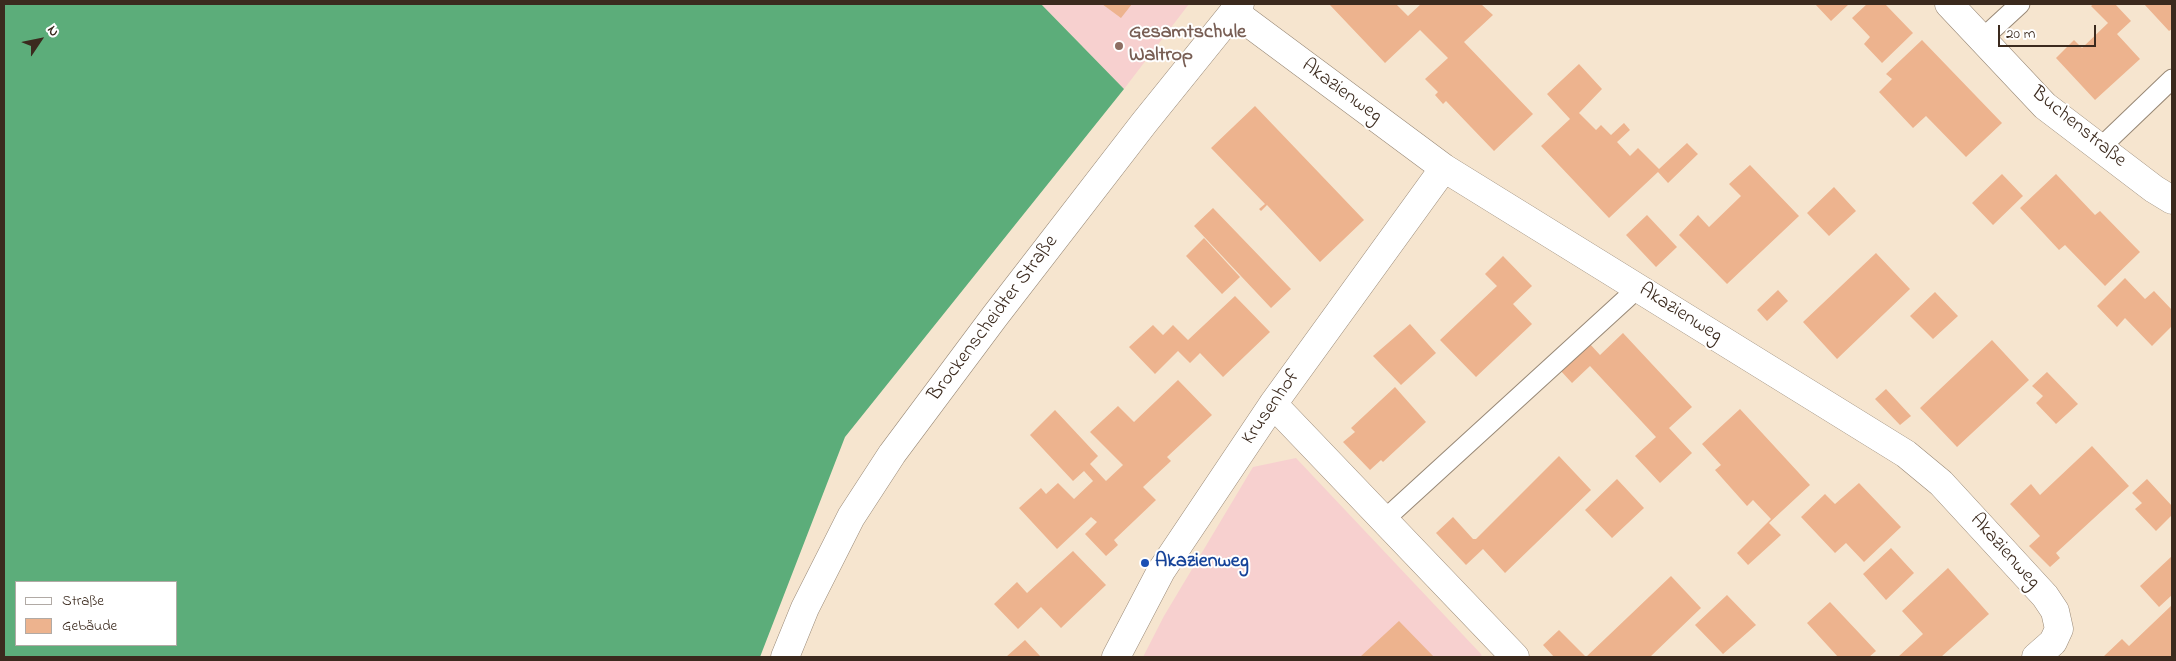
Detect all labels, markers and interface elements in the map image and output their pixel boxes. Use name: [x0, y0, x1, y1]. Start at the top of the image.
north arrow: [15, 15, 65, 65]
scale bar: [2001, 15, 2098, 47]
text: N: [41, 22, 64, 41]
place label: Gesamtschule Waltrop: [1129, 22, 1246, 69]
text: 20 m: [2006, 23, 2035, 45]
marker: Gesamtschule Waltrop: [1113, 40, 1125, 52]
street label: Akazienweg: [1296, 55, 1386, 129]
street label: Buchenstraße: [2026, 82, 2130, 174]
street label: Brockenscheidter Straße: [924, 231, 1064, 407]
street label: Akazienweg: [1634, 279, 1726, 349]
street label: Krusenhof: [1238, 366, 1306, 450]
street label: Akazienweg: [1964, 509, 2044, 595]
place label: Akazienweg: [1155, 551, 1249, 575]
marker: Akazienweg: [1139, 557, 1151, 569]
legend: [15, 581, 178, 646]
text: Straße: [62, 590, 104, 612]
text: Gebäude: [62, 615, 117, 637]

